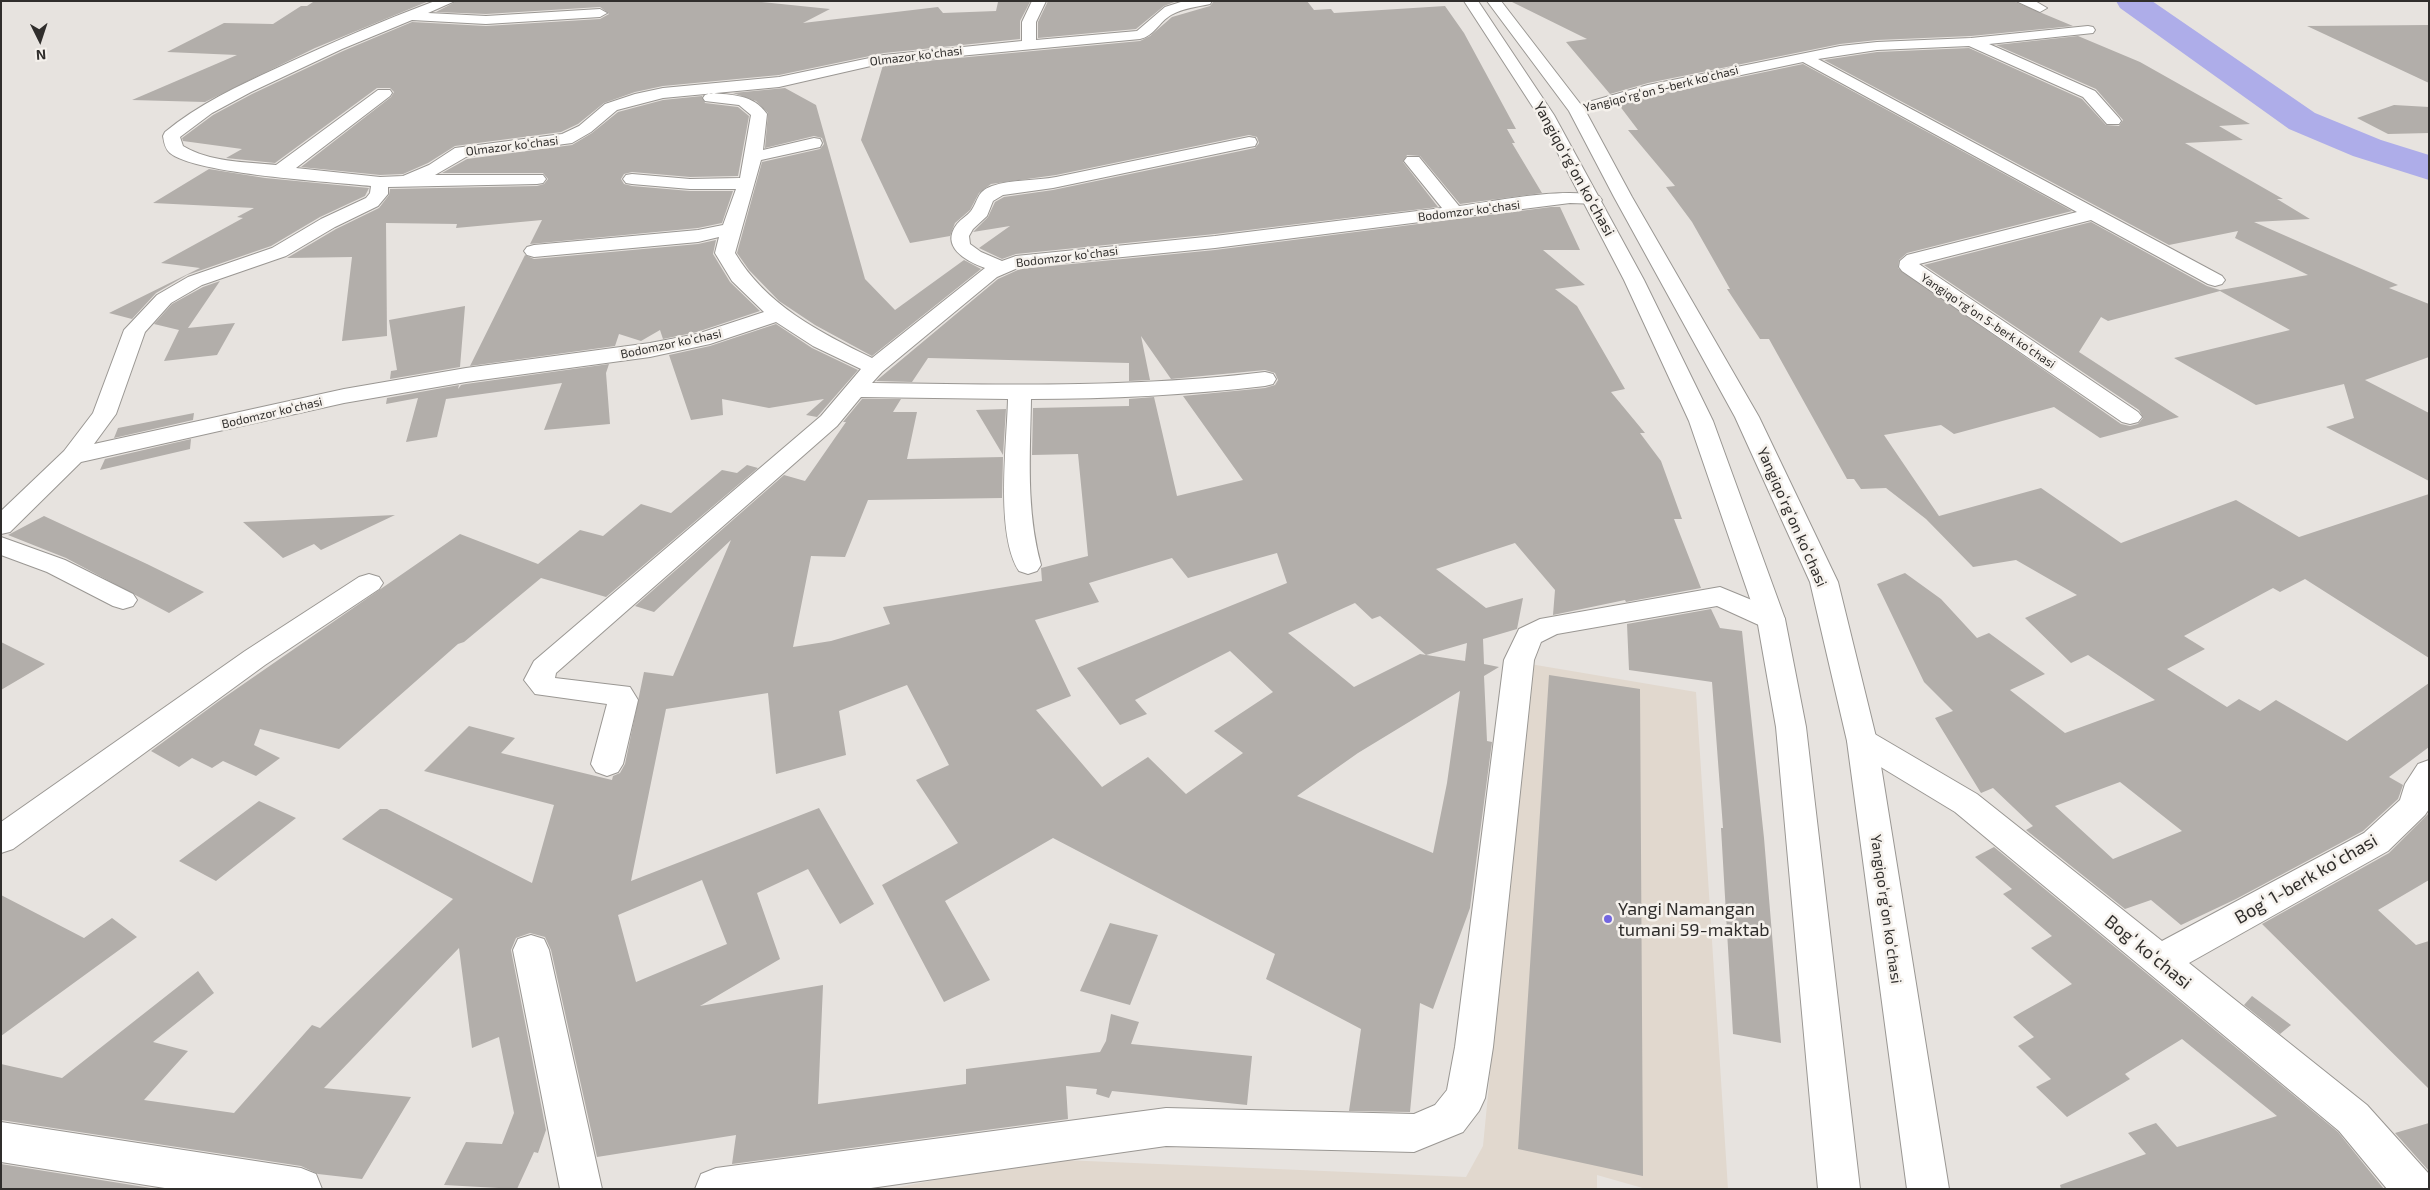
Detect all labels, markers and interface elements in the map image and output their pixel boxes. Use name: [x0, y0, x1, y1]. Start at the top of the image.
north arrow: [15, 15, 65, 65]
street label: Olmazor koʻchasi: [869, 43, 963, 69]
text: N: [35, 47, 47, 64]
street label: Yangiqoʻrgʻon 5-berk koʻchasi: [1582, 63, 1740, 115]
street label: Yangiqoʻrgʻon koʻchasi: [1530, 99, 1618, 239]
street label: Olmazor koʻchasi: [465, 133, 559, 159]
street label: Bodomzor koʻchasi: [1417, 198, 1521, 224]
street label: Bodomzor koʻchasi: [1015, 244, 1119, 270]
street label: Yangiqoʻrgʻon 5-berk koʻchasi: [1918, 271, 2058, 371]
street label: Bodomzor koʻchasi: [619, 326, 723, 362]
street label: Bodomzor koʻchasi: [220, 394, 324, 432]
street label: Yangiqoʻrgʻon koʻchasi: [1753, 445, 1831, 589]
street label: Bogʻ 1-berk koʻchasi: [2231, 829, 2381, 929]
street label: Yangiqoʻrgʻon koʻchasi: [1867, 833, 1905, 985]
place label: Yangi Namangan tumani 59-maktab: [1618, 898, 1770, 941]
street label: Bogʻ koʻchasi: [2100, 910, 2196, 994]
marker: Yangi Namangan tumani 59-maktab: [1602, 913, 1614, 925]

